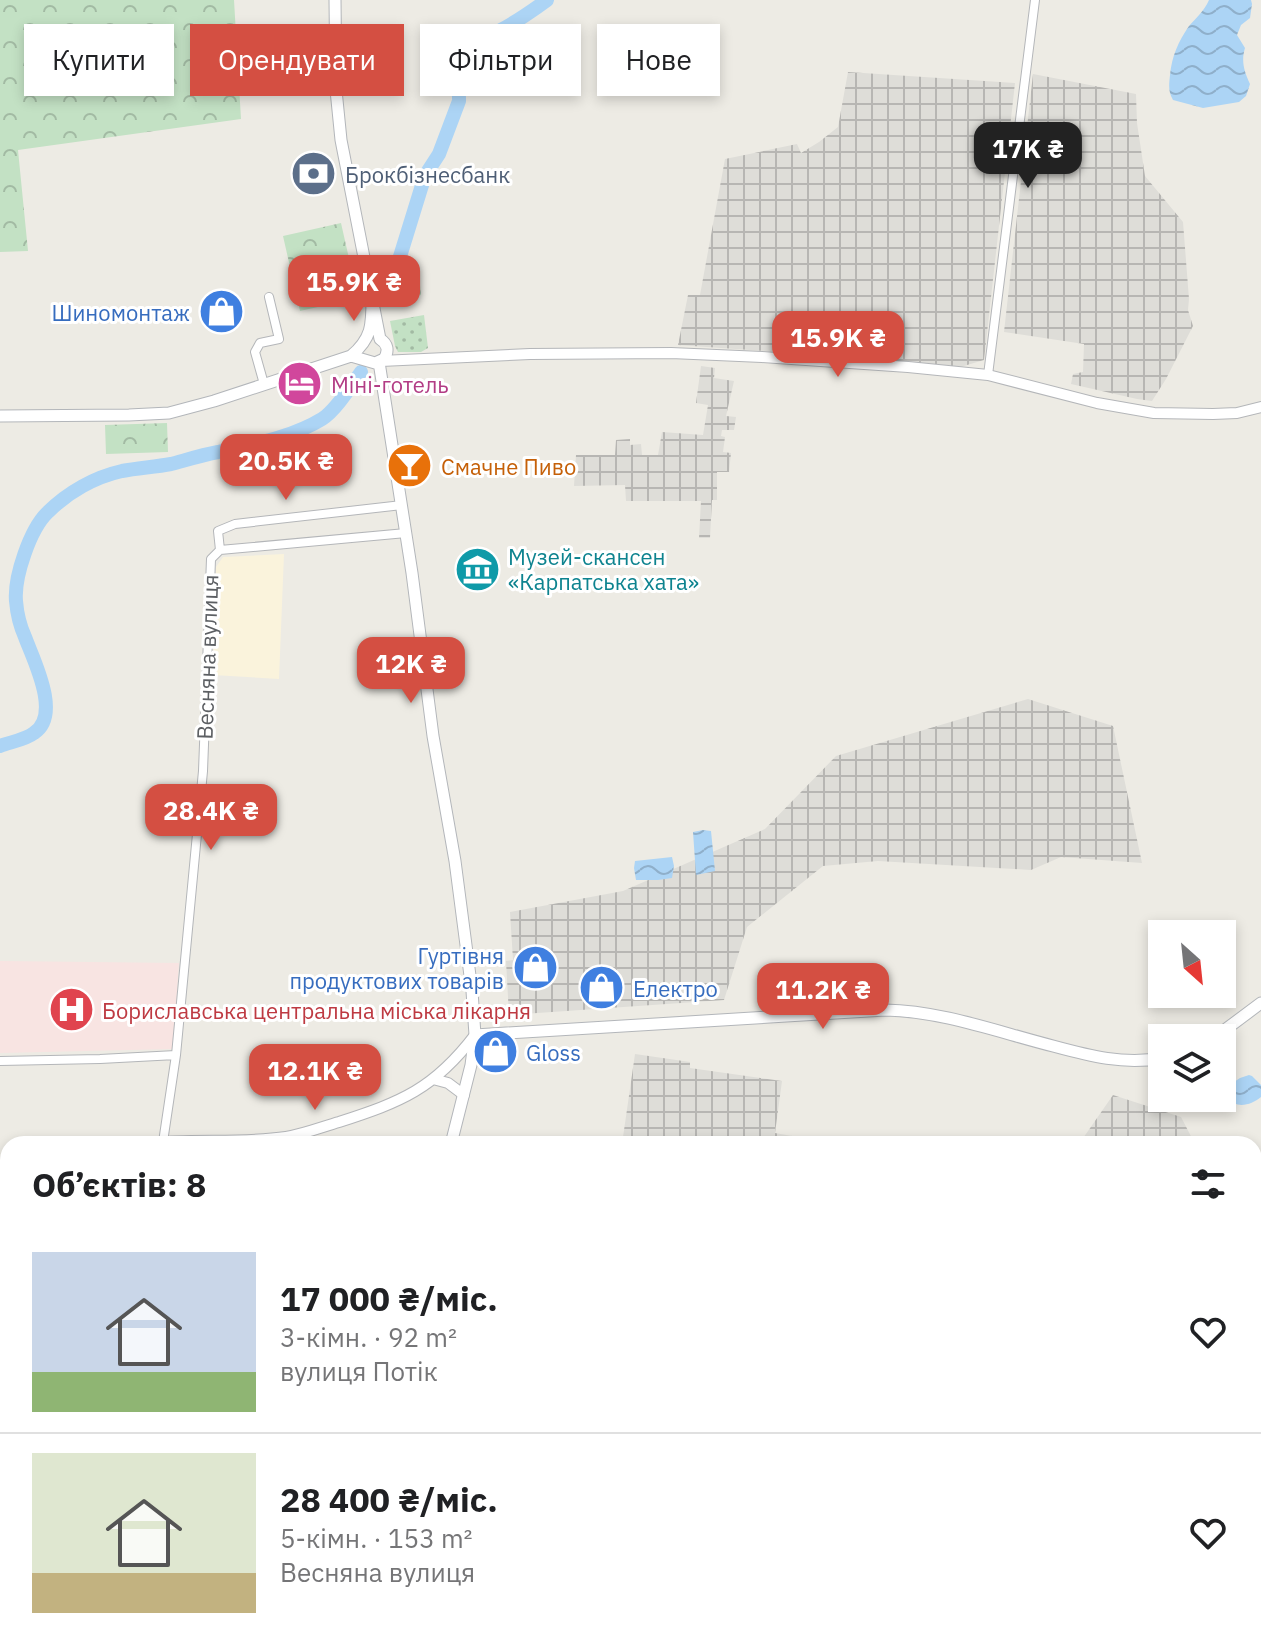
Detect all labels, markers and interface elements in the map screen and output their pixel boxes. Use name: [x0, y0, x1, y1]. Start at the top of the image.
chip: Купити: [24, 24, 174, 96]
chip: Орендувати: [190, 24, 404, 96]
chip: Фільтри: [420, 24, 581, 96]
chip: Нове: [597, 24, 720, 96]
pin: 17K ₴: [972, 122, 1084, 190]
text: 17K ₴: [992, 131, 1064, 165]
bank icon: Брокбізнесбанк: [290, 150, 338, 198]
place label: Брокбізнесбанк: [345, 160, 510, 189]
pin: 15.9K ₴: [280, 255, 428, 323]
text: 15.9K ₴: [306, 264, 402, 298]
shop icon: Шиномонтаж: [197, 288, 245, 336]
place label: Шиномонтаж: [51, 298, 190, 327]
pin: 15.9K ₴: [764, 311, 912, 379]
text: 15.9K ₴: [790, 320, 886, 354]
hotel icon: Міні-готель: [276, 360, 324, 408]
place label: Міні-готель: [331, 370, 449, 399]
pin: 20.5K ₴: [212, 434, 360, 502]
bar icon: Смачне Пиво: [386, 442, 434, 490]
text: 20.5K ₴: [238, 443, 334, 477]
place label: Смачне Пиво: [441, 452, 576, 481]
place label: Музей-скансен «Карпатська хата»: [508, 542, 699, 596]
museum icon: Музей-скансен «Карпатська хата»: [453, 545, 501, 593]
street label: Весняна вулиця: [190, 574, 224, 740]
pin: 12K ₴: [355, 637, 467, 705]
text: 12K ₴: [375, 646, 447, 680]
pin: 28.4K ₴: [137, 784, 285, 852]
text: 28.4K ₴: [163, 793, 259, 827]
north arrow: [1148, 920, 1236, 1008]
map controls: [1148, 920, 1236, 1112]
place label: Гуртівня продуктових товарів: [289, 941, 504, 995]
shop icon: Гуртівня продуктових товарів: [511, 944, 559, 992]
pin: 11.2K ₴: [749, 963, 897, 1031]
shop icon: Електро: [578, 964, 626, 1012]
text: 11.2K ₴: [775, 972, 871, 1006]
place label: Електро: [633, 974, 718, 1003]
hospital icon: Бориславська центральна міська лікарня: [47, 986, 95, 1034]
place label: Бориславська центральна міська лікарня: [102, 996, 531, 1025]
button: layers: [1148, 1024, 1236, 1112]
shop icon: Gloss: [471, 1028, 519, 1076]
place label: Gloss: [526, 1038, 581, 1067]
pin: 12.1K ₴: [241, 1044, 389, 1112]
text: 12.1K ₴: [267, 1053, 363, 1087]
text: Об’єктів: 8: [32, 1162, 206, 1206]
icon: filters: [1186, 1162, 1230, 1206]
text: 17 000 ₴/міс.: [280, 1276, 498, 1320]
icon: home: [96, 1284, 192, 1380]
icon: heart: [1186, 1310, 1230, 1354]
text: 3-кімн. · 92 m²: [280, 1320, 457, 1354]
text: вулиця Потік: [280, 1354, 438, 1388]
text: 28 400 ₴/міс.: [280, 1477, 498, 1521]
icon: home: [96, 1485, 192, 1581]
icon: heart: [1186, 1511, 1230, 1555]
text: 5-кімн. · 153 m²: [280, 1521, 473, 1555]
text: Весняна вулиця: [280, 1555, 475, 1589]

